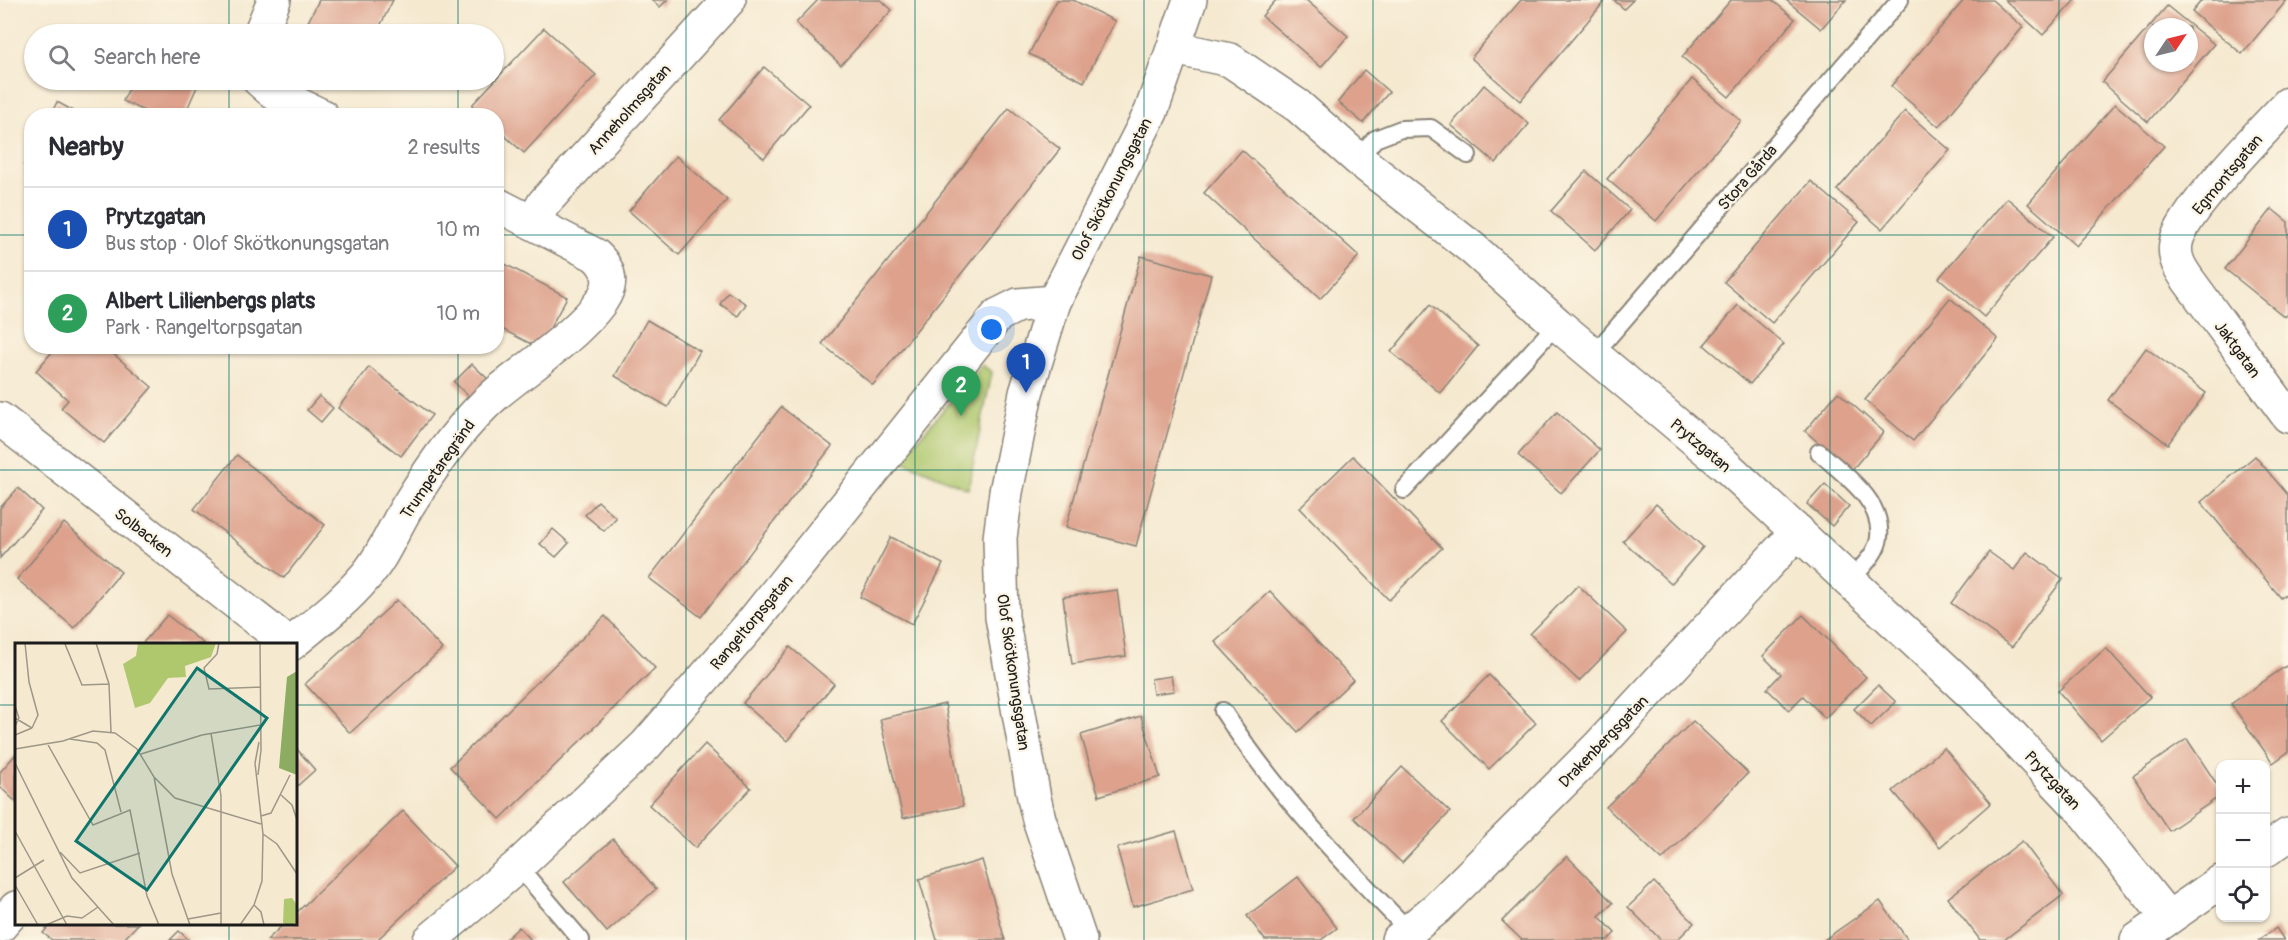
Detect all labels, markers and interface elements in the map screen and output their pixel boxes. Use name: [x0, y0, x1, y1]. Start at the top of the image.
north arrow: [2144, 18, 2198, 72]
search box: [24, 24, 504, 90]
icon: search: [45, 41, 78, 74]
text: Search here: [93, 43, 200, 71]
street label: Anneholmsgatan: [584, 60, 676, 159]
street label: Olof Skötkonungsgatan: [1067, 115, 1157, 264]
street label: Egmontsgatan: [2188, 130, 2267, 219]
text: Nearby: [48, 131, 124, 163]
text: 2 results: [408, 135, 480, 160]
street label: Stora Gårda: [1714, 141, 1782, 215]
text: Prytzgatan: [105, 203, 206, 231]
text: 1: [64, 217, 71, 242]
text: 10 m: [436, 217, 480, 242]
text: Bus stop · Olof Skötkonungsgatan: [105, 231, 389, 256]
text: Albert Lilienbergs plats: [105, 287, 315, 315]
text: 2: [62, 301, 73, 326]
text: 10 m: [436, 301, 480, 326]
text: Park · Rangeltorpsgatan: [105, 315, 303, 340]
your location: [977, 315, 1006, 344]
street label: Jaktgatan: [2210, 317, 2265, 382]
pin: 1: [1006, 344, 1046, 393]
pin: 2: [942, 366, 980, 416]
street label: Prytzgatan: [1666, 415, 1735, 477]
street label: Trumpetaregränd: [396, 416, 480, 523]
street label: Solbacken: [110, 504, 177, 562]
street label: Rangeltorpsgatan: [706, 571, 797, 674]
street label: Olof Skötkonungsgatan: [992, 593, 1034, 752]
inset map: [15, 643, 297, 925]
street label: Drakenbergsgatan: [1555, 691, 1653, 792]
street label: Prytzgatan: [2020, 747, 2085, 814]
map controls: [2216, 760, 2270, 922]
button: +: [2216, 760, 2270, 814]
button: −: [2216, 814, 2270, 868]
button: locate: [2216, 868, 2270, 922]

